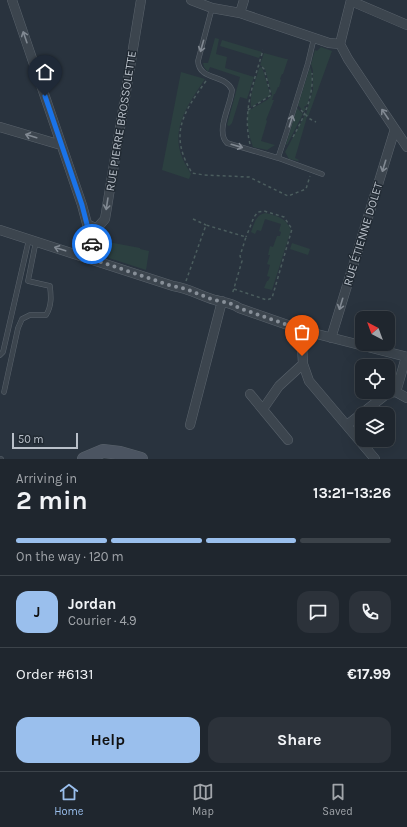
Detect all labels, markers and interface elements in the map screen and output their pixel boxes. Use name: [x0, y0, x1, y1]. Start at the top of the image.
one-way arrow: [21, 31, 28, 44]
one-way arrow: [198, 39, 205, 52]
street label: RUE PIERRE BROSSOLETTE: [103, 50, 139, 192]
pin: [28, 55, 62, 96]
icon: home: [34, 61, 56, 83]
one-way arrow: [381, 109, 389, 120]
one-way arrow: [288, 114, 295, 127]
one-way arrow: [24, 132, 37, 139]
one-way arrow: [230, 143, 243, 150]
one-way arrow: [380, 160, 387, 173]
street label: RUE ÉTIENNE DOLET: [340, 180, 385, 288]
one-way arrow: [103, 197, 111, 210]
courier: [72, 224, 112, 264]
icon: car: [81, 233, 103, 255]
one-way arrow: [55, 244, 67, 252]
one-way arrow: [337, 297, 344, 310]
north arrow: [355, 311, 395, 351]
map controls: [355, 311, 395, 447]
pin: [285, 315, 319, 356]
icon: bag: [291, 321, 313, 343]
button: locate: [355, 359, 395, 399]
button: layers: [355, 407, 395, 447]
scale bar: [12, 431, 78, 450]
text: 50 m: [18, 433, 44, 446]
text: Arriving in: [16, 471, 77, 486]
text: 13:21–13:26: [313, 484, 391, 502]
text: 2 min: [16, 485, 88, 516]
text: On the way · 120 m: [16, 549, 124, 564]
button: chat: [297, 591, 339, 633]
button: phone: [349, 591, 391, 633]
text: Jordan: [68, 595, 116, 613]
text: J: [34, 603, 40, 621]
text: Courier · 4.9: [68, 613, 137, 628]
text: Order #6131: [16, 665, 93, 683]
text: €17.99: [347, 665, 391, 683]
button: Help: [16, 717, 200, 763]
button: Share: [208, 717, 391, 763]
tab: Home: [54, 781, 84, 818]
tab: Map: [192, 781, 214, 818]
tab: Saved: [322, 781, 353, 818]

